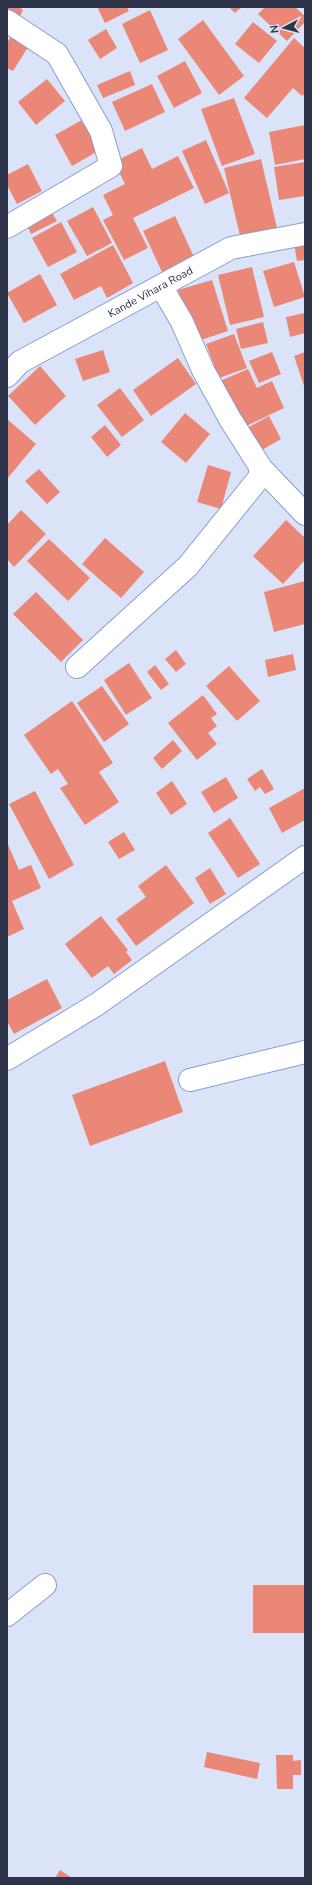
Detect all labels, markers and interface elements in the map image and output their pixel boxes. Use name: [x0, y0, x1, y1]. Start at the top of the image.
north arrow: [264, 8, 304, 48]
text: N: [267, 24, 283, 34]
street label: Kande Vihara Road: [105, 263, 195, 321]

